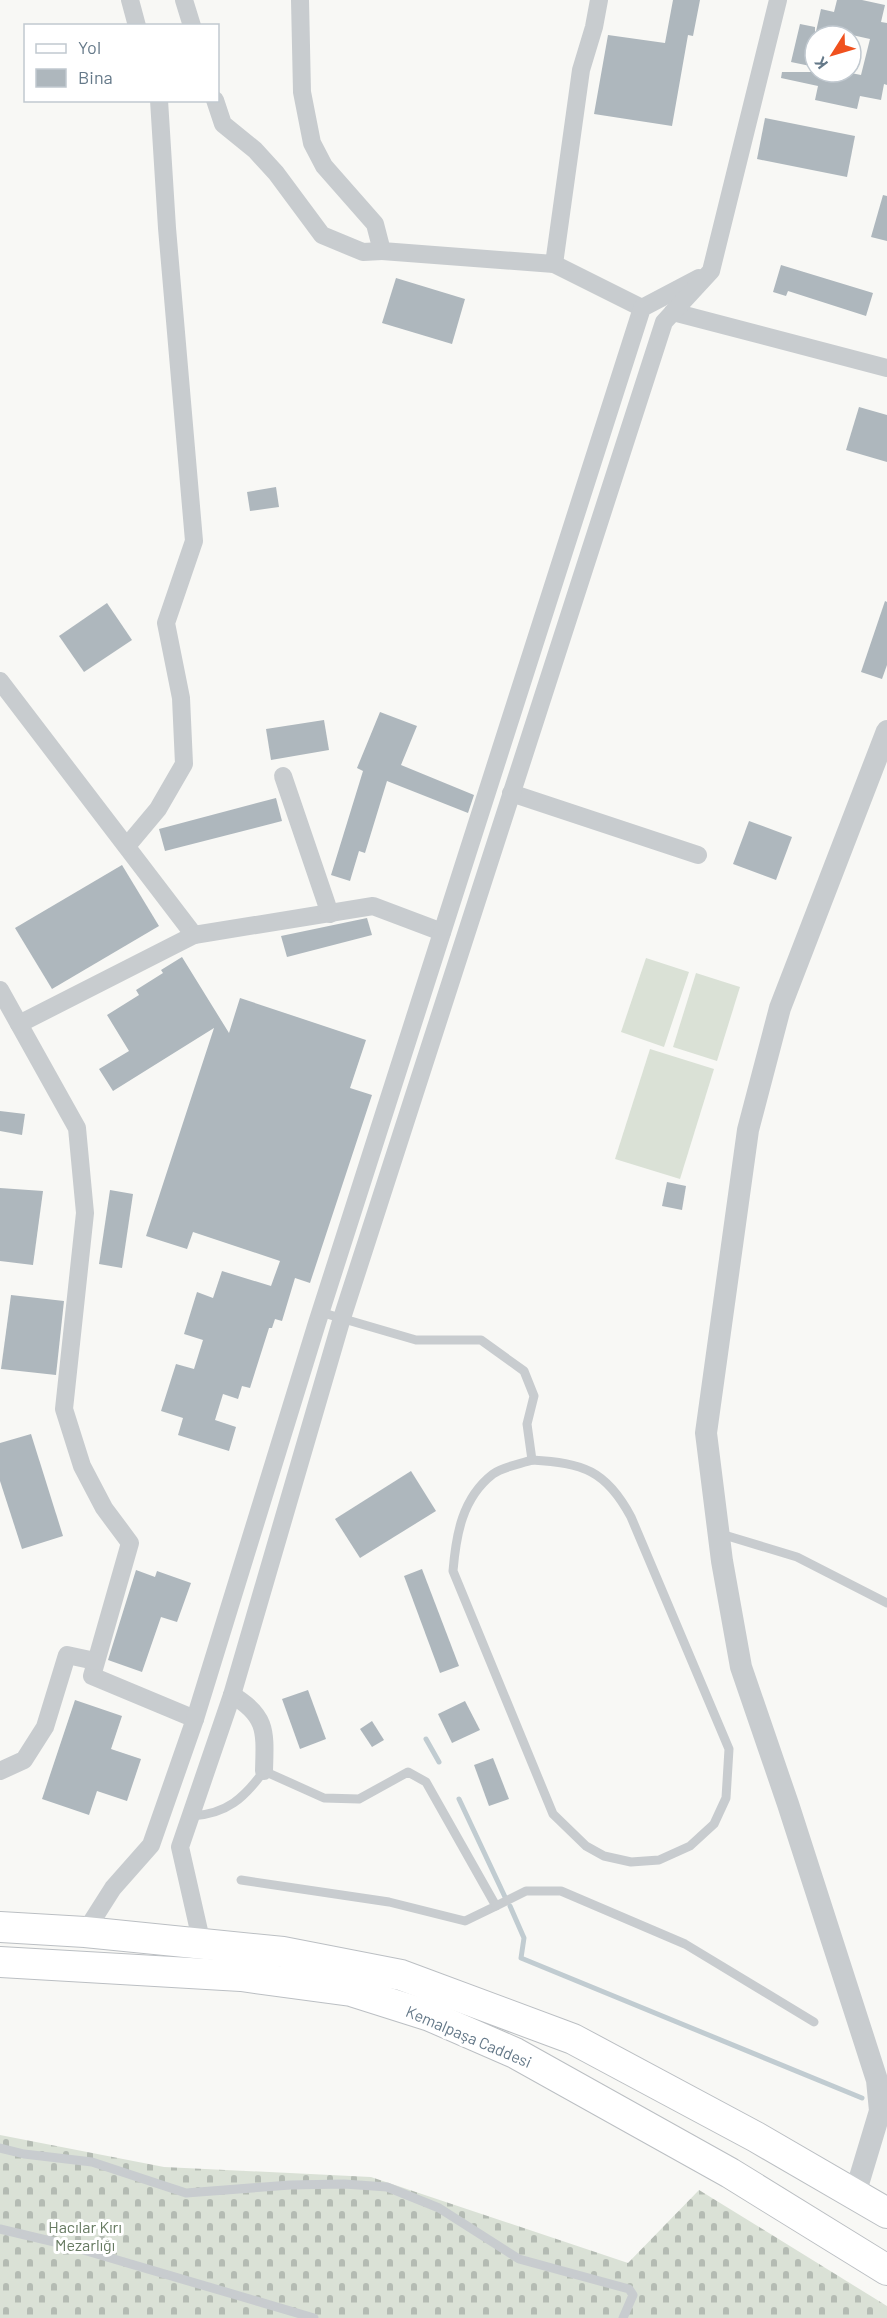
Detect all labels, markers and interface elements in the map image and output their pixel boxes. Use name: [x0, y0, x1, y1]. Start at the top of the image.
legend: [24, 24, 219, 102]
north arrow: [803, 24, 863, 84]
text: Yol: [78, 36, 101, 58]
text: K: [810, 54, 831, 73]
text: Bina: [78, 66, 113, 88]
street label: Kemalpaşa Caddesi: [403, 2001, 535, 2071]
park label: Hacılar Kırı Mezarlığı: [48, 2217, 122, 2254]

